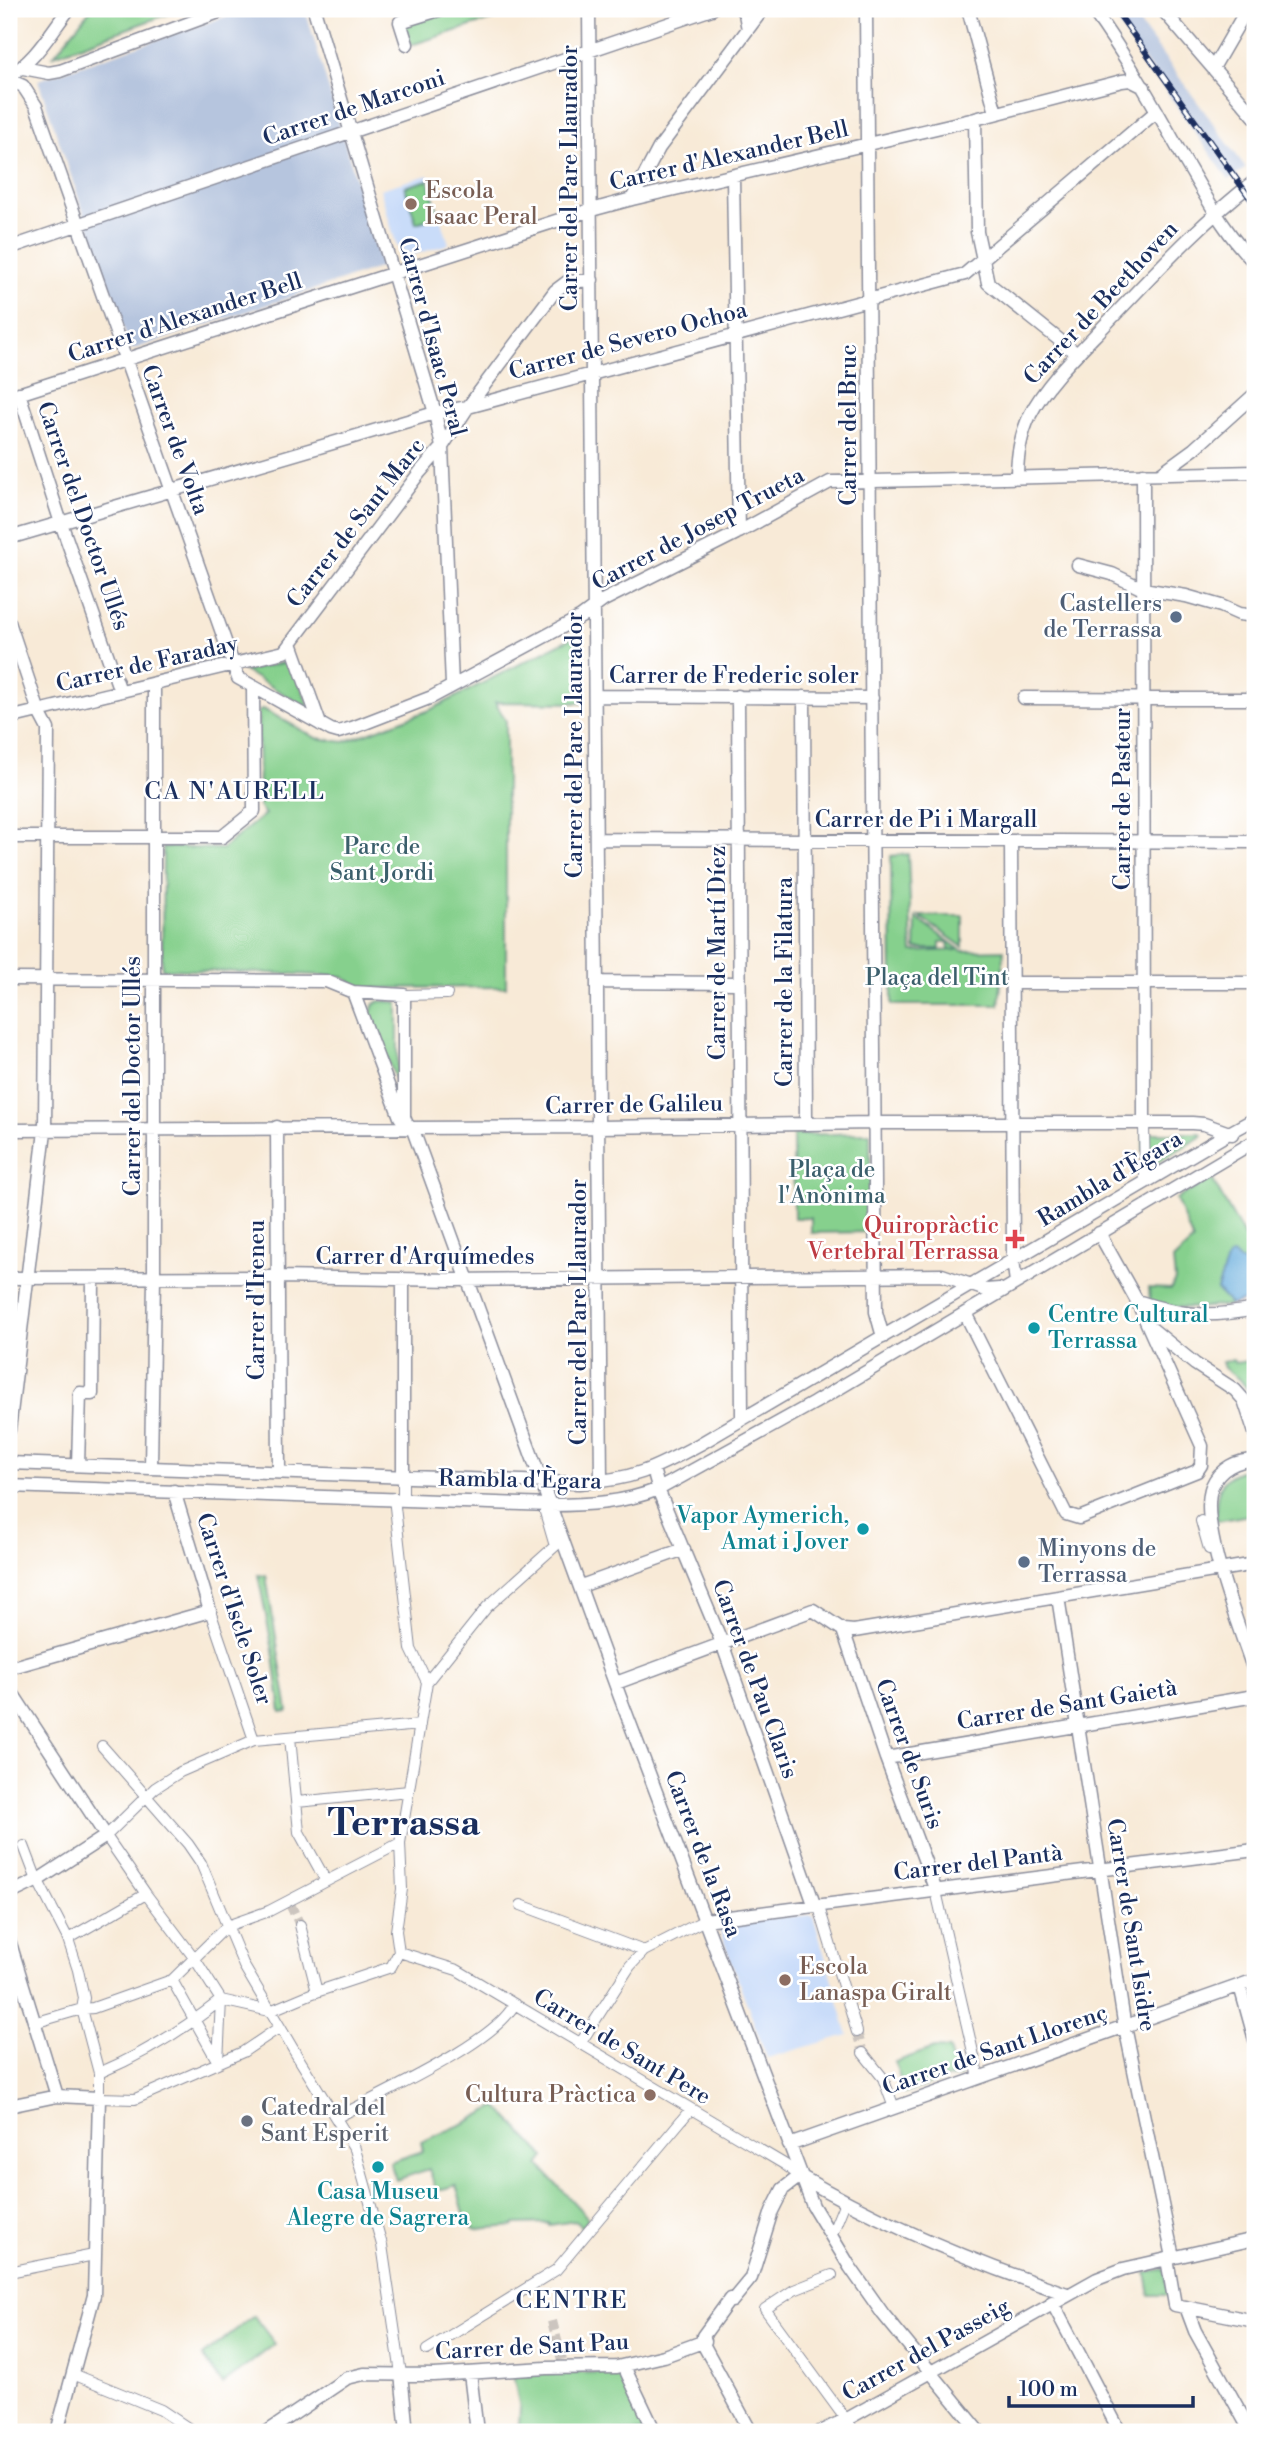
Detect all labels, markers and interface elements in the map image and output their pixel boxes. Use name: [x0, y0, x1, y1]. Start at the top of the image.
street label: Carrer del Pare Llaurador: [556, 45, 584, 311]
street label: Carrer de Marconi: [259, 64, 449, 152]
street label: Carrer d'Alexander Bell: [607, 115, 851, 197]
place label: Escola Isaac Peral: [425, 177, 538, 231]
marker: Escola Isaac Peral: [403, 196, 419, 212]
street label: Carrer de Beethoven: [1018, 215, 1184, 391]
street label: Carrer d'Isaac Peral: [392, 235, 472, 440]
street label: Carrer d'Alexander Bell: [64, 267, 306, 369]
street label: Carrer de Severo Ochoa: [506, 296, 751, 386]
street label: Carrer del Bruc: [835, 344, 863, 506]
street label: Carrer de Volta: [135, 361, 215, 519]
street label: Carrer del Doctor Ullés: [31, 398, 135, 634]
street label: Carrer de Sant Marc: [281, 432, 431, 614]
street label: Carrer de Josep Trueta: [587, 461, 809, 597]
place label: Castellers de Terrassa: [1043, 590, 1162, 644]
marker: Castellers de Terrassa: [1168, 609, 1184, 625]
street label: Carrer del Pare Llaurador: [561, 612, 589, 878]
street label: Carrer de Faraday: [53, 629, 241, 699]
street label: Carrer de Frederic soler: [609, 662, 859, 690]
street label: Carrer de Pasteur: [1109, 708, 1137, 890]
district label: CA N'AURELL: [144, 777, 326, 807]
street label: Carrer de Pi i Margall: [815, 806, 1037, 834]
park label: Parc de Sant Jordi: [330, 833, 434, 887]
street label: Carrer de Martí Díez: [704, 846, 732, 1060]
street label: Carrer de la Filatura: [771, 877, 799, 1087]
street label: Carrer del Doctor Ullés: [119, 956, 147, 1196]
park label: Plaça del Tint: [865, 964, 1009, 992]
street label: Carrer de Galileu: [545, 1089, 723, 1121]
street label: Rambla d'Ègara: [1032, 1123, 1188, 1233]
park label: Plaça de l'Anònima: [778, 1156, 886, 1210]
street label: Carrer del Pare Llaurador: [565, 1179, 593, 1445]
place label: Quiropràctic Vertebral Terrassa: [806, 1212, 999, 1266]
street label: Carrer d'Ireneu: [243, 1220, 271, 1380]
marker: Quiropràctic Vertebral Terrassa: [1005, 1229, 1025, 1249]
street label: Carrer d'Arquímedes: [315, 1243, 535, 1271]
place label: Centre Cultural Terrassa: [1048, 1301, 1209, 1355]
marker: Centre Cultural Terrassa: [1026, 1320, 1042, 1336]
street label: Rambla d'Ègara: [438, 1463, 602, 1495]
place label: Vapor Aymerich, Amat i Jover: [675, 1502, 849, 1556]
street label: Carrer d'Iscle Soler: [190, 1510, 278, 1708]
marker: Vapor Aymerich, Amat i Jover: [855, 1521, 871, 1537]
place label: Minyons de Terrassa: [1038, 1535, 1156, 1589]
marker: Minyons de Terrassa: [1016, 1554, 1032, 1570]
street label: Carrer de Pau Claris: [706, 1576, 804, 1782]
street label: Carrer de Sant Gaietà: [955, 1674, 1180, 1736]
street label: Carrer de Suris: [869, 1675, 949, 1833]
street label: Carrer de la Rasa: [658, 1767, 748, 1942]
district label: Terrassa: [328, 1801, 481, 1847]
street label: Carrer de Sant Isidre: [1100, 1816, 1162, 2034]
street label: Carrer del Pantà: [892, 1839, 1064, 1887]
place label: Escola Lanaspa Giralt: [799, 1953, 952, 2007]
marker: Escola Lanaspa Giralt: [777, 1972, 793, 1988]
street label: Carrer de Sant Pere: [528, 1983, 716, 2111]
street label: Carrer de Sant Llorenç: [879, 1998, 1111, 2102]
place label: Cultura Pràctica: [465, 2081, 636, 2109]
marker: Cultura Pràctica: [642, 2087, 658, 2103]
place label: Catedral del Sant Esperit: [261, 2094, 389, 2148]
marker: Catedral del Sant Esperit: [239, 2113, 255, 2129]
marker: Casa Museu Alegre de Sagrera: [370, 2159, 386, 2175]
place label: Casa Museu Alegre de Sagrera: [286, 2178, 470, 2232]
district label: CENTRE: [515, 2286, 629, 2316]
street label: Carrer del Passeig: [837, 2292, 1015, 2408]
street label: Carrer de Sant Pau: [434, 2328, 630, 2366]
scale bar: [1009, 2364, 1192, 2408]
text: 100 m: [1019, 2377, 1078, 2403]

